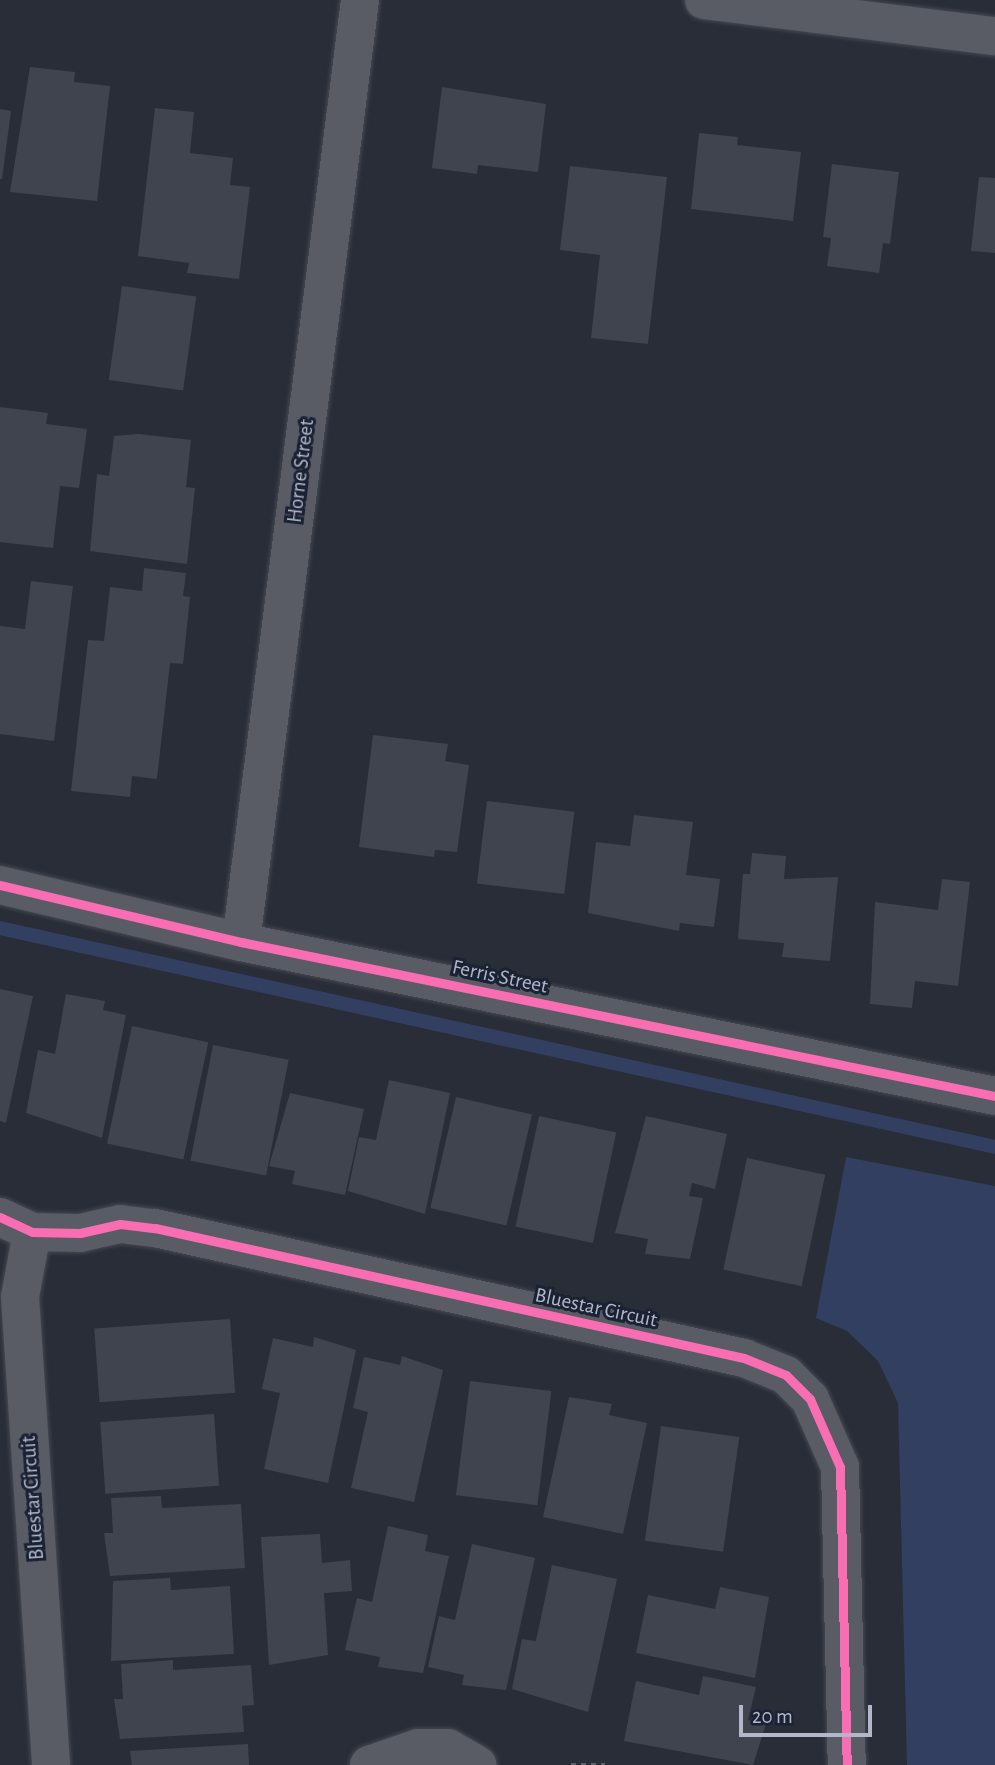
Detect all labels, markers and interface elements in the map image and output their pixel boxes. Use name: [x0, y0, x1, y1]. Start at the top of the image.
street label: Horne Street: [282, 418, 320, 524]
street label: Ferris Street: [450, 955, 550, 999]
street label: Bluestar Circuit: [533, 1283, 659, 1333]
street label: Bluestar Circuit: [16, 1435, 50, 1561]
scale bar: [743, 1692, 876, 1736]
text: 20 m: [752, 1706, 793, 1727]

